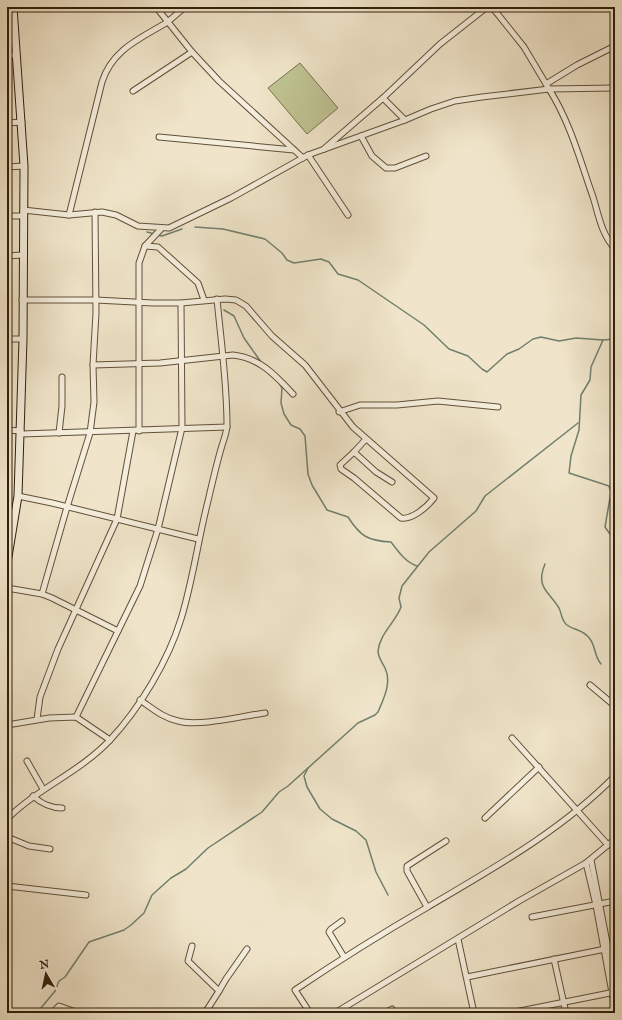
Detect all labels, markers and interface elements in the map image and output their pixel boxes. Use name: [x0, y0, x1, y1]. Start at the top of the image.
north arrow: [26, 954, 66, 994]
text: N: [38, 957, 51, 973]

